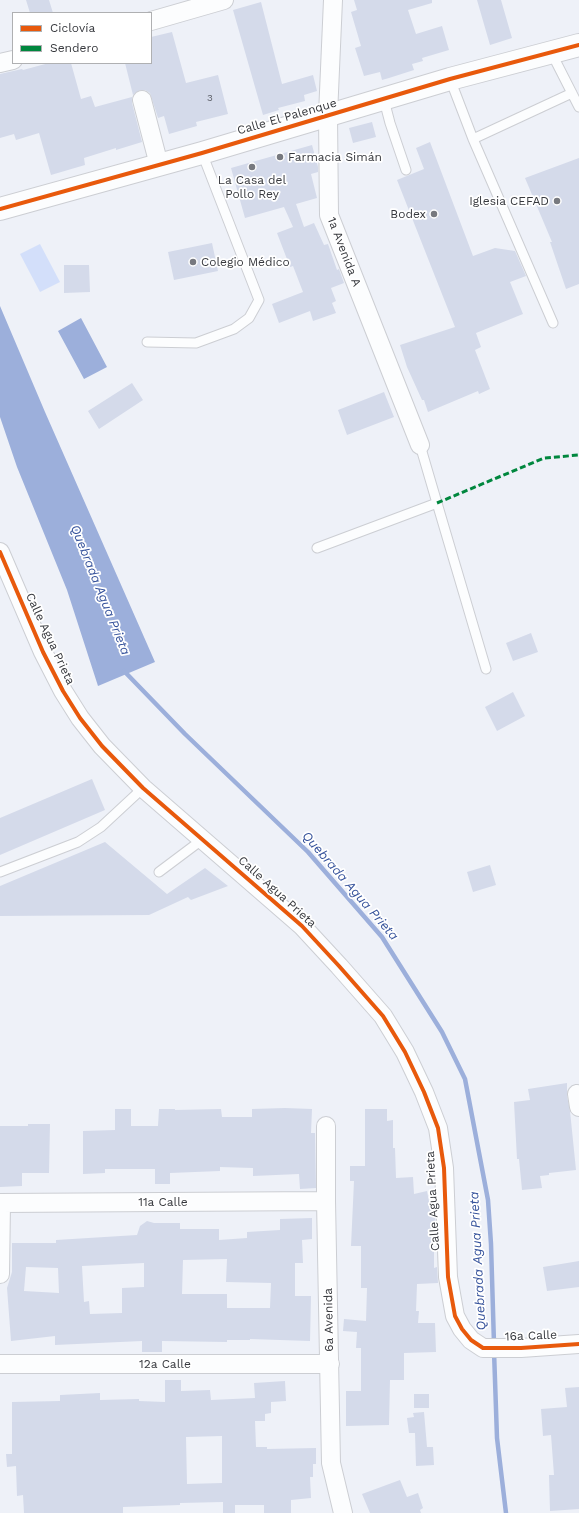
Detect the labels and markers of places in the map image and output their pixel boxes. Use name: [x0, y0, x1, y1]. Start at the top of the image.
place label: Farmacia Simán: [288, 150, 382, 164]
marker: Farmacia Simán: [275, 152, 285, 162]
marker: La Casa del Pollo Rey: [247, 162, 257, 172]
place label: La Casa del Pollo Rey: [218, 173, 286, 201]
place label: Iglesia CEFAD: [469, 194, 549, 208]
marker: Iglesia CEFAD: [552, 196, 562, 206]
place label: Bodex: [390, 207, 426, 221]
marker: Bodex: [429, 209, 439, 219]
place label: Colegio Médico: [201, 255, 290, 269]
marker: Colegio Médico: [188, 257, 198, 267]

